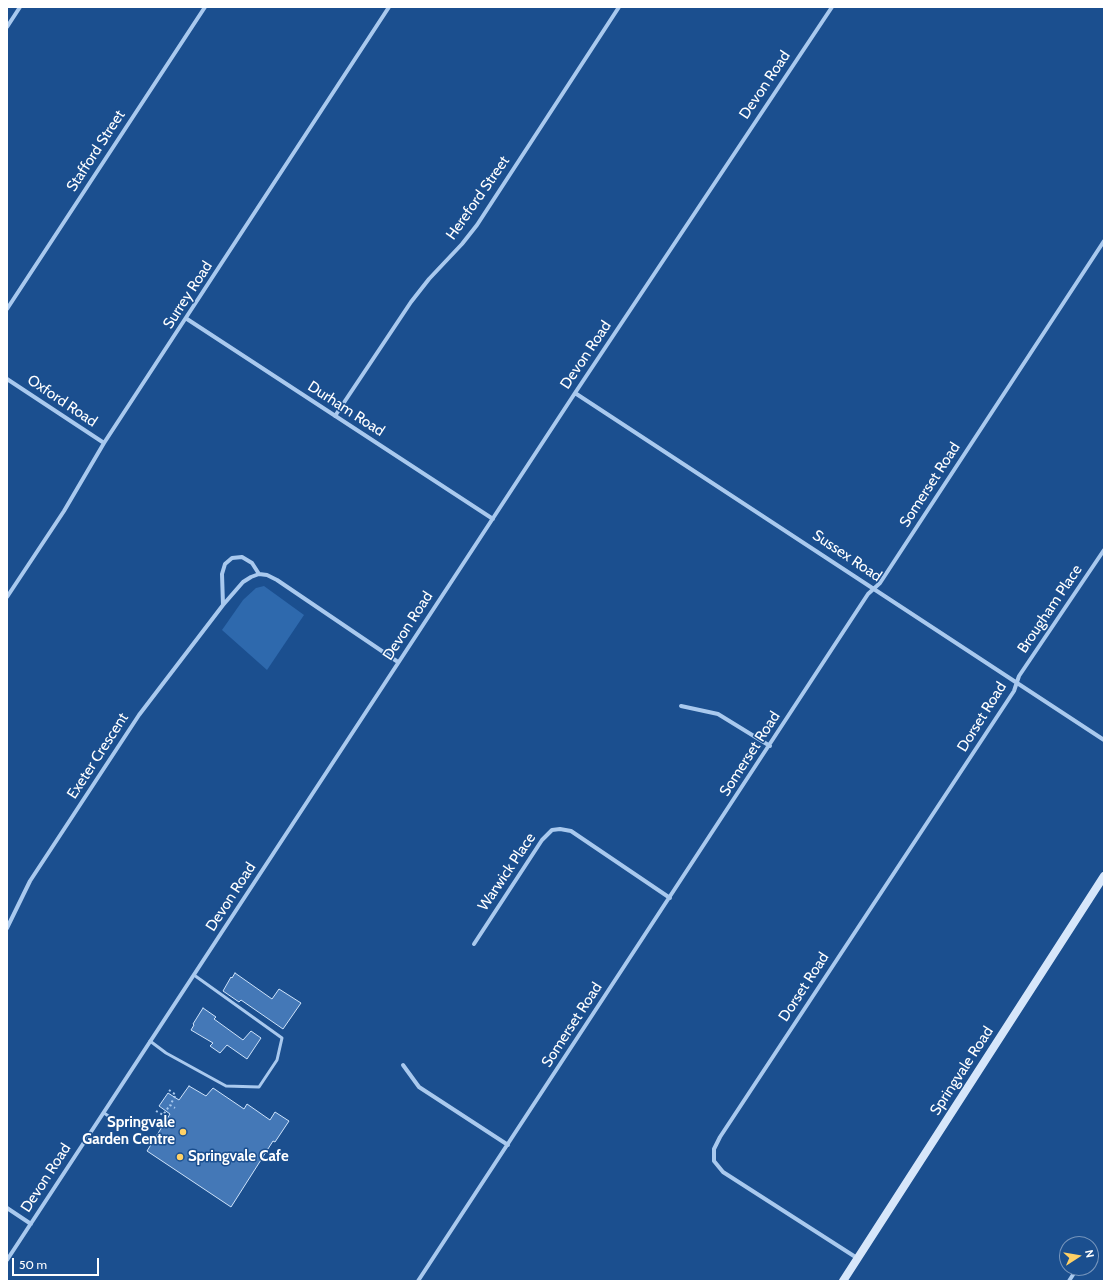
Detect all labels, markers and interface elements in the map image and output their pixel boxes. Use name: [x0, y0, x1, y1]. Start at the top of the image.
street label: Devon Road: [736, 48, 794, 122]
street label: Stafford Street: [63, 107, 129, 195]
street label: Hereford Street: [442, 153, 514, 243]
street label: Surrey Road: [160, 258, 216, 332]
street label: Devon Road: [557, 318, 615, 392]
street label: Oxford Road: [24, 371, 100, 431]
street label: Durham Road: [304, 378, 388, 440]
street label: Somerset Road: [896, 439, 964, 531]
street label: Sussex Road: [809, 526, 885, 586]
street label: Brougham Place: [1014, 561, 1086, 657]
street label: Devon Road: [379, 588, 437, 664]
street label: Dorset Road: [954, 679, 1010, 755]
street label: Somerset Road: [716, 708, 784, 800]
street label: Exeter Crescent: [64, 710, 132, 802]
street label: Warwick Place: [474, 830, 540, 914]
street label: Devon Road: [202, 859, 260, 935]
street label: Dorset Road: [775, 949, 833, 1025]
street label: Somerset Road: [538, 979, 606, 1071]
street label: Springvale Road: [927, 1023, 997, 1119]
place label: Springvale Garden Centre: [82, 1114, 175, 1149]
marker: Springvale Garden Centre: [178, 1127, 188, 1137]
street label: Devon Road: [17, 1140, 75, 1216]
place label: Springvale Cafe: [188, 1148, 289, 1166]
marker: Springvale Cafe: [175, 1152, 185, 1162]
north arrow: [1059, 1236, 1099, 1276]
text: N: [1082, 1248, 1097, 1259]
scale bar: [14, 1250, 101, 1276]
text: 50 m: [19, 1257, 47, 1272]

